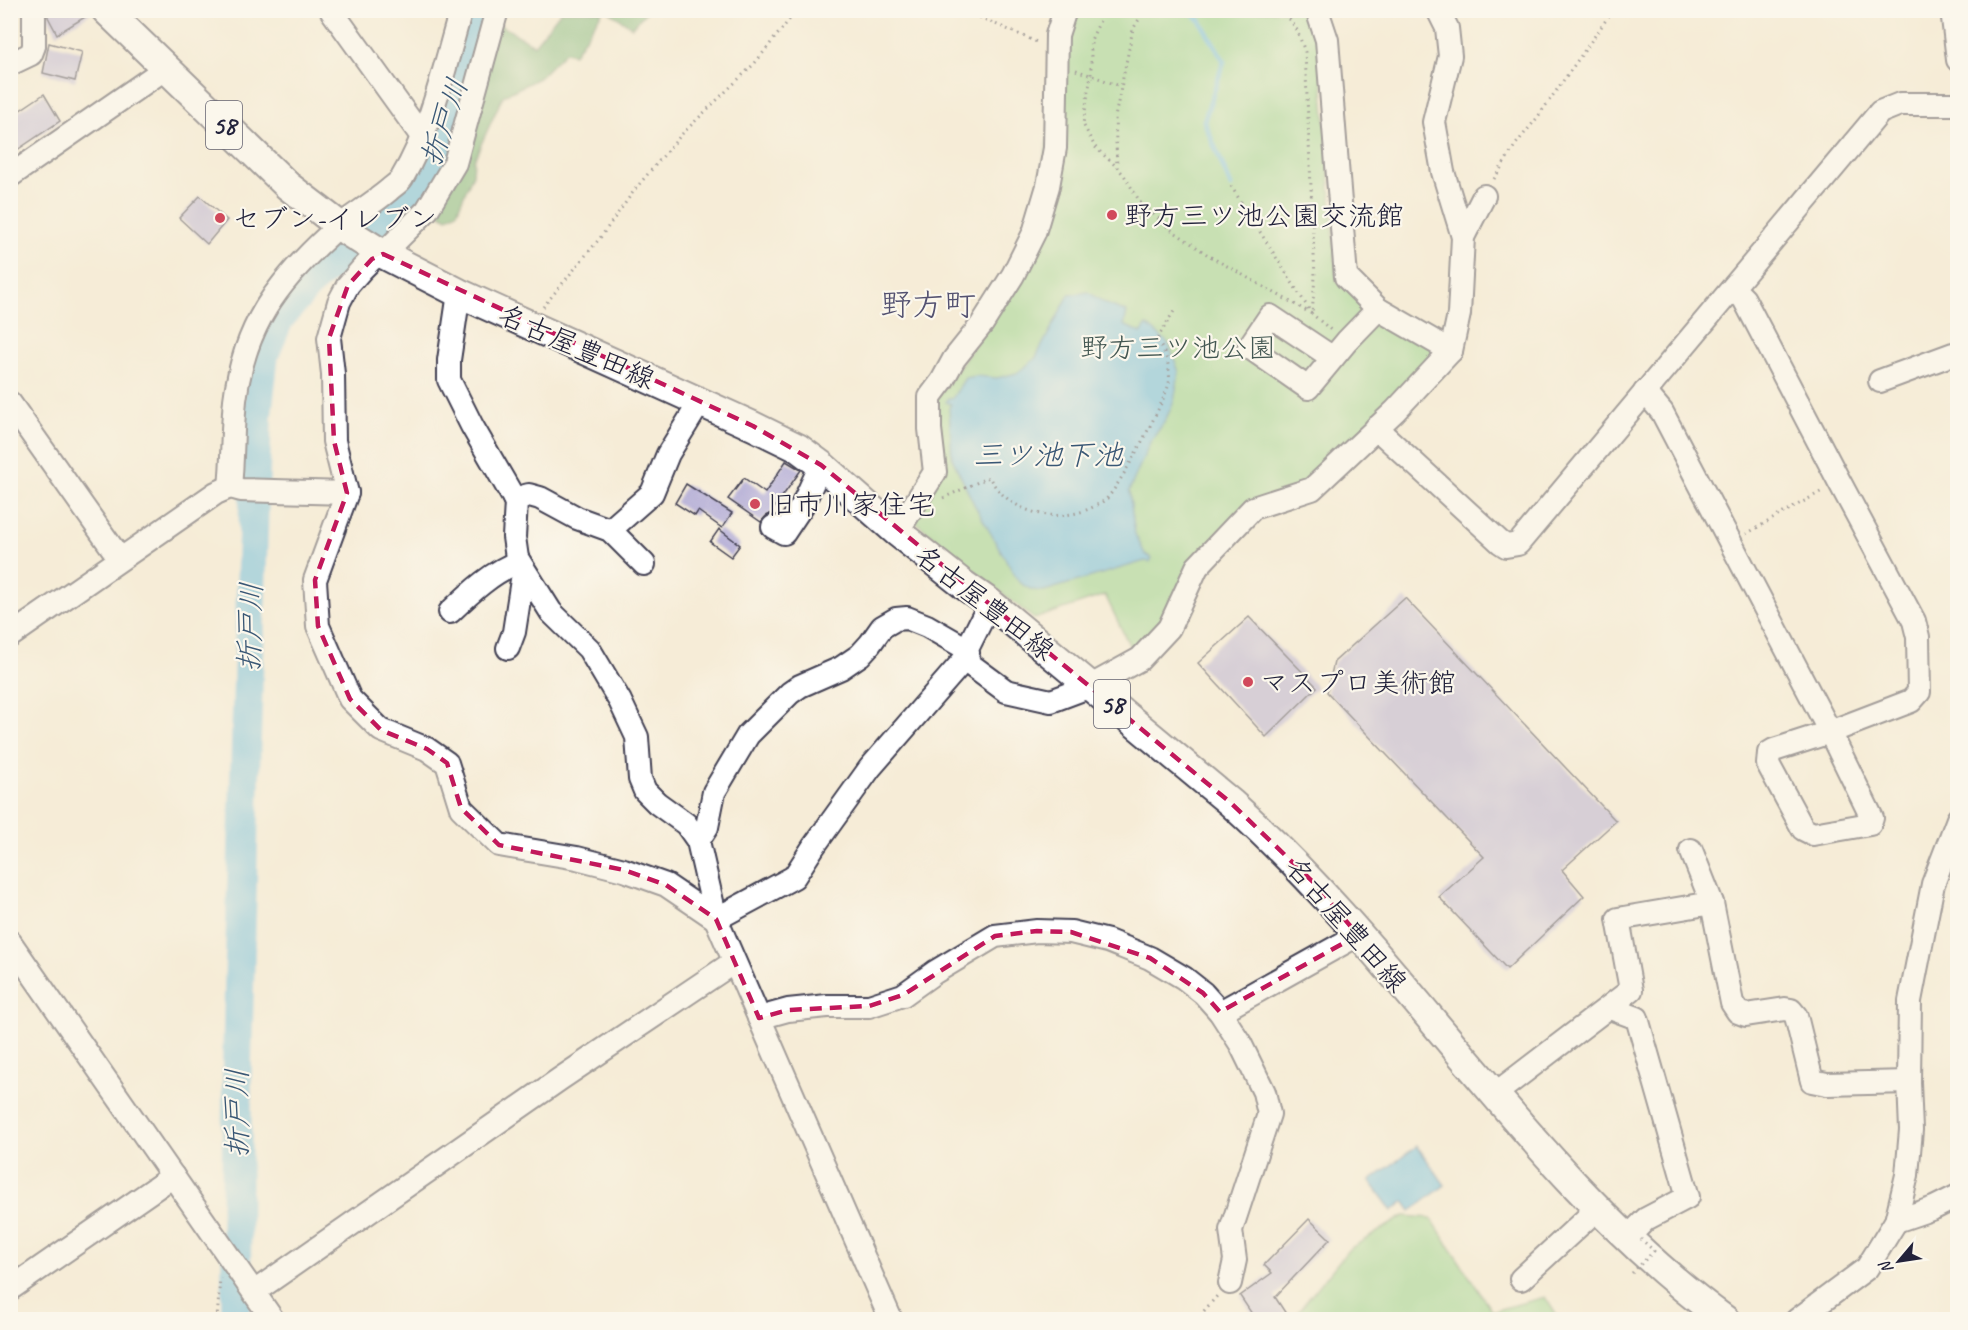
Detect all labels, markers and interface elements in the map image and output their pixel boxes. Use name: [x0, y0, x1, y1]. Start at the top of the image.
water label: 折戸川: [411, 73, 477, 171]
road number: 58: [206, 101, 242, 149]
place label: 野方三ツ池公園交流館: [1124, 198, 1404, 233]
place label: セブン-イレブン: [232, 201, 437, 236]
marker: 野方三ツ池公園交流館: [1105, 208, 1119, 222]
marker: セブン-イレブン: [213, 211, 227, 225]
district label: 野方町: [880, 284, 976, 325]
street label: 名古屋豊田線: [493, 296, 661, 397]
park label: 野方三ツ池公園: [1080, 330, 1276, 365]
water label: 三ツ池下池: [973, 436, 1124, 474]
place label: 旧市川家住宅: [767, 487, 935, 522]
marker: 旧市川家住宅: [748, 497, 762, 511]
street label: 名古屋豊田線: [908, 537, 1062, 668]
water label: 折戸川: [229, 581, 271, 673]
place label: マスプロ美術館: [1260, 665, 1456, 700]
marker: マスプロ美術館: [1241, 675, 1255, 689]
road number: 58: [1094, 680, 1130, 728]
street label: 名古屋豊田線: [1278, 849, 1415, 999]
water label: 折戸川: [218, 1068, 256, 1158]
north arrow: [1869, 1231, 1929, 1291]
text: N: [1874, 1256, 1898, 1277]

